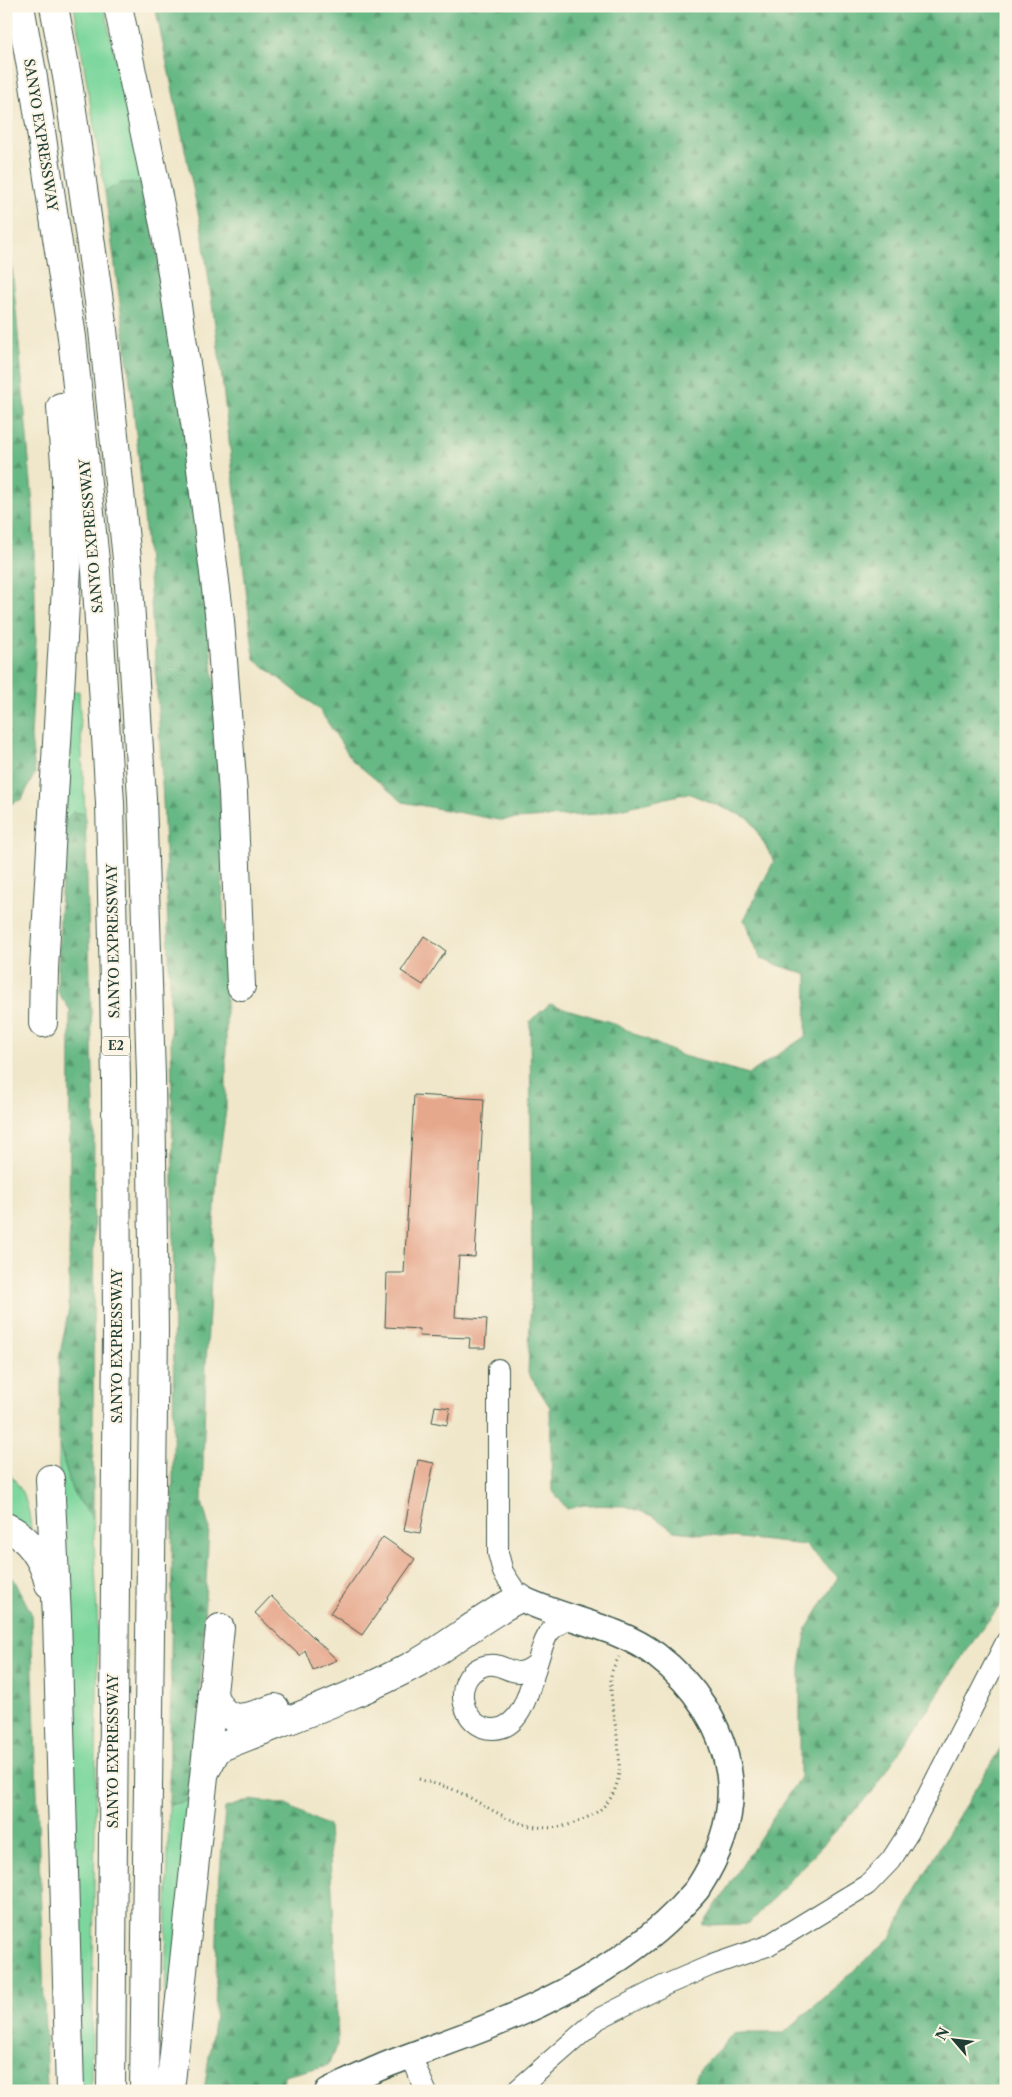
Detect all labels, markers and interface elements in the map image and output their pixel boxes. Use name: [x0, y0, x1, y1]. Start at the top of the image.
street label: SANYO EXPRESSWAY: [20, 57, 62, 214]
street label: SANYO EXPRESSWAY: [75, 457, 107, 614]
street label: SANYO EXPRESSWAY: [103, 862, 123, 1019]
road number: E2: [102, 1036, 130, 1056]
street label: SANYO EXPRESSWAY: [108, 1268, 126, 1423]
street label: SANYO EXPRESSWAY: [104, 1673, 122, 1828]
north arrow: [930, 2014, 980, 2064]
text: N: [932, 2024, 953, 2043]

